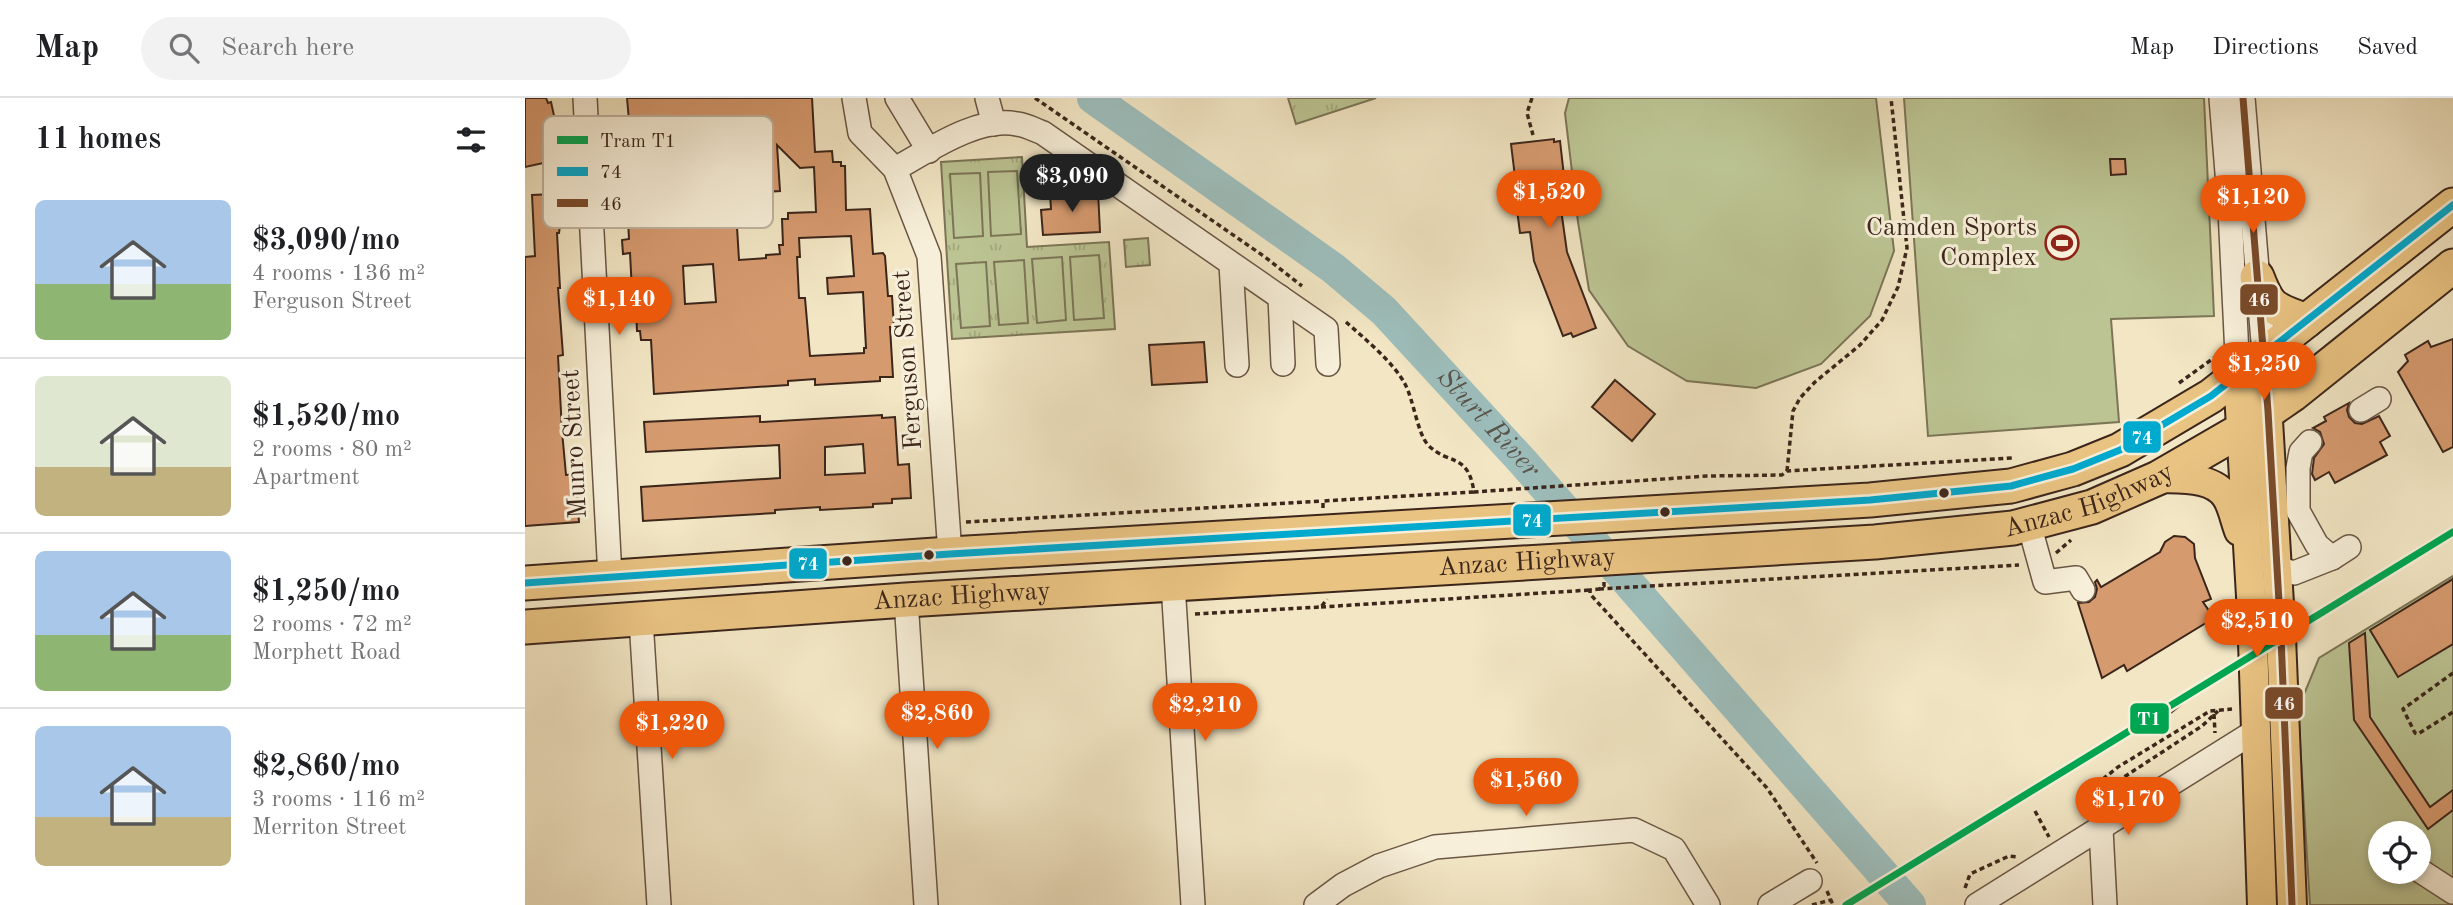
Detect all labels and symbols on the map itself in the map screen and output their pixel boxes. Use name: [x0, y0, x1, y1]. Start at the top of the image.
legend: [543, 116, 773, 228]
text: Tram T1: [600, 133, 676, 152]
pin: $3,090: [1015, 155, 1129, 214]
text: 74: [600, 164, 622, 183]
pin: $1,520: [1492, 170, 1606, 230]
pin: $1,120: [2196, 176, 2310, 235]
text: 46: [600, 196, 622, 215]
place label: Camden Sports Complex: [1866, 215, 2037, 271]
sports icon: Camden Sports Complex: [2043, 224, 2081, 262]
street label: Ferguson Street: [889, 269, 927, 451]
pin: $1,140: [562, 278, 676, 337]
line badge: 46: [2239, 283, 2279, 316]
text: 46: [2248, 292, 2270, 311]
pin: $1,250: [2207, 342, 2321, 402]
water label: Sturt River: [1431, 364, 1545, 485]
street label: Munro Street: [558, 369, 592, 519]
line badge: 74: [2122, 420, 2162, 454]
text: 74: [2131, 430, 2153, 449]
street label: Anzac Highway: [2001, 459, 2178, 543]
unlabelled marker: [1937, 486, 1951, 500]
line badge: 74: [1512, 503, 1552, 537]
unlabelled marker: [1658, 505, 1672, 519]
text: 74: [1521, 513, 1543, 532]
street label: Anzac Highway: [1437, 545, 1617, 581]
line badge: 74: [788, 547, 828, 580]
unlabelled marker: [922, 548, 936, 562]
unlabelled marker: [840, 554, 854, 568]
text: 74: [797, 556, 819, 575]
street label: Anzac Highway: [872, 578, 1052, 615]
pin: $2,510: [2200, 600, 2314, 659]
pin: $2,210: [1148, 684, 1262, 743]
line badge: 46: [2264, 686, 2304, 720]
pin: $2,860: [880, 692, 994, 751]
text: 46: [2273, 696, 2295, 715]
pin: $1,220: [615, 702, 729, 761]
line badge: T1: [2129, 702, 2170, 735]
text: T1: [2137, 711, 2161, 730]
pin: $1,560: [1469, 758, 1583, 818]
pin: $1,170: [2071, 778, 2185, 837]

